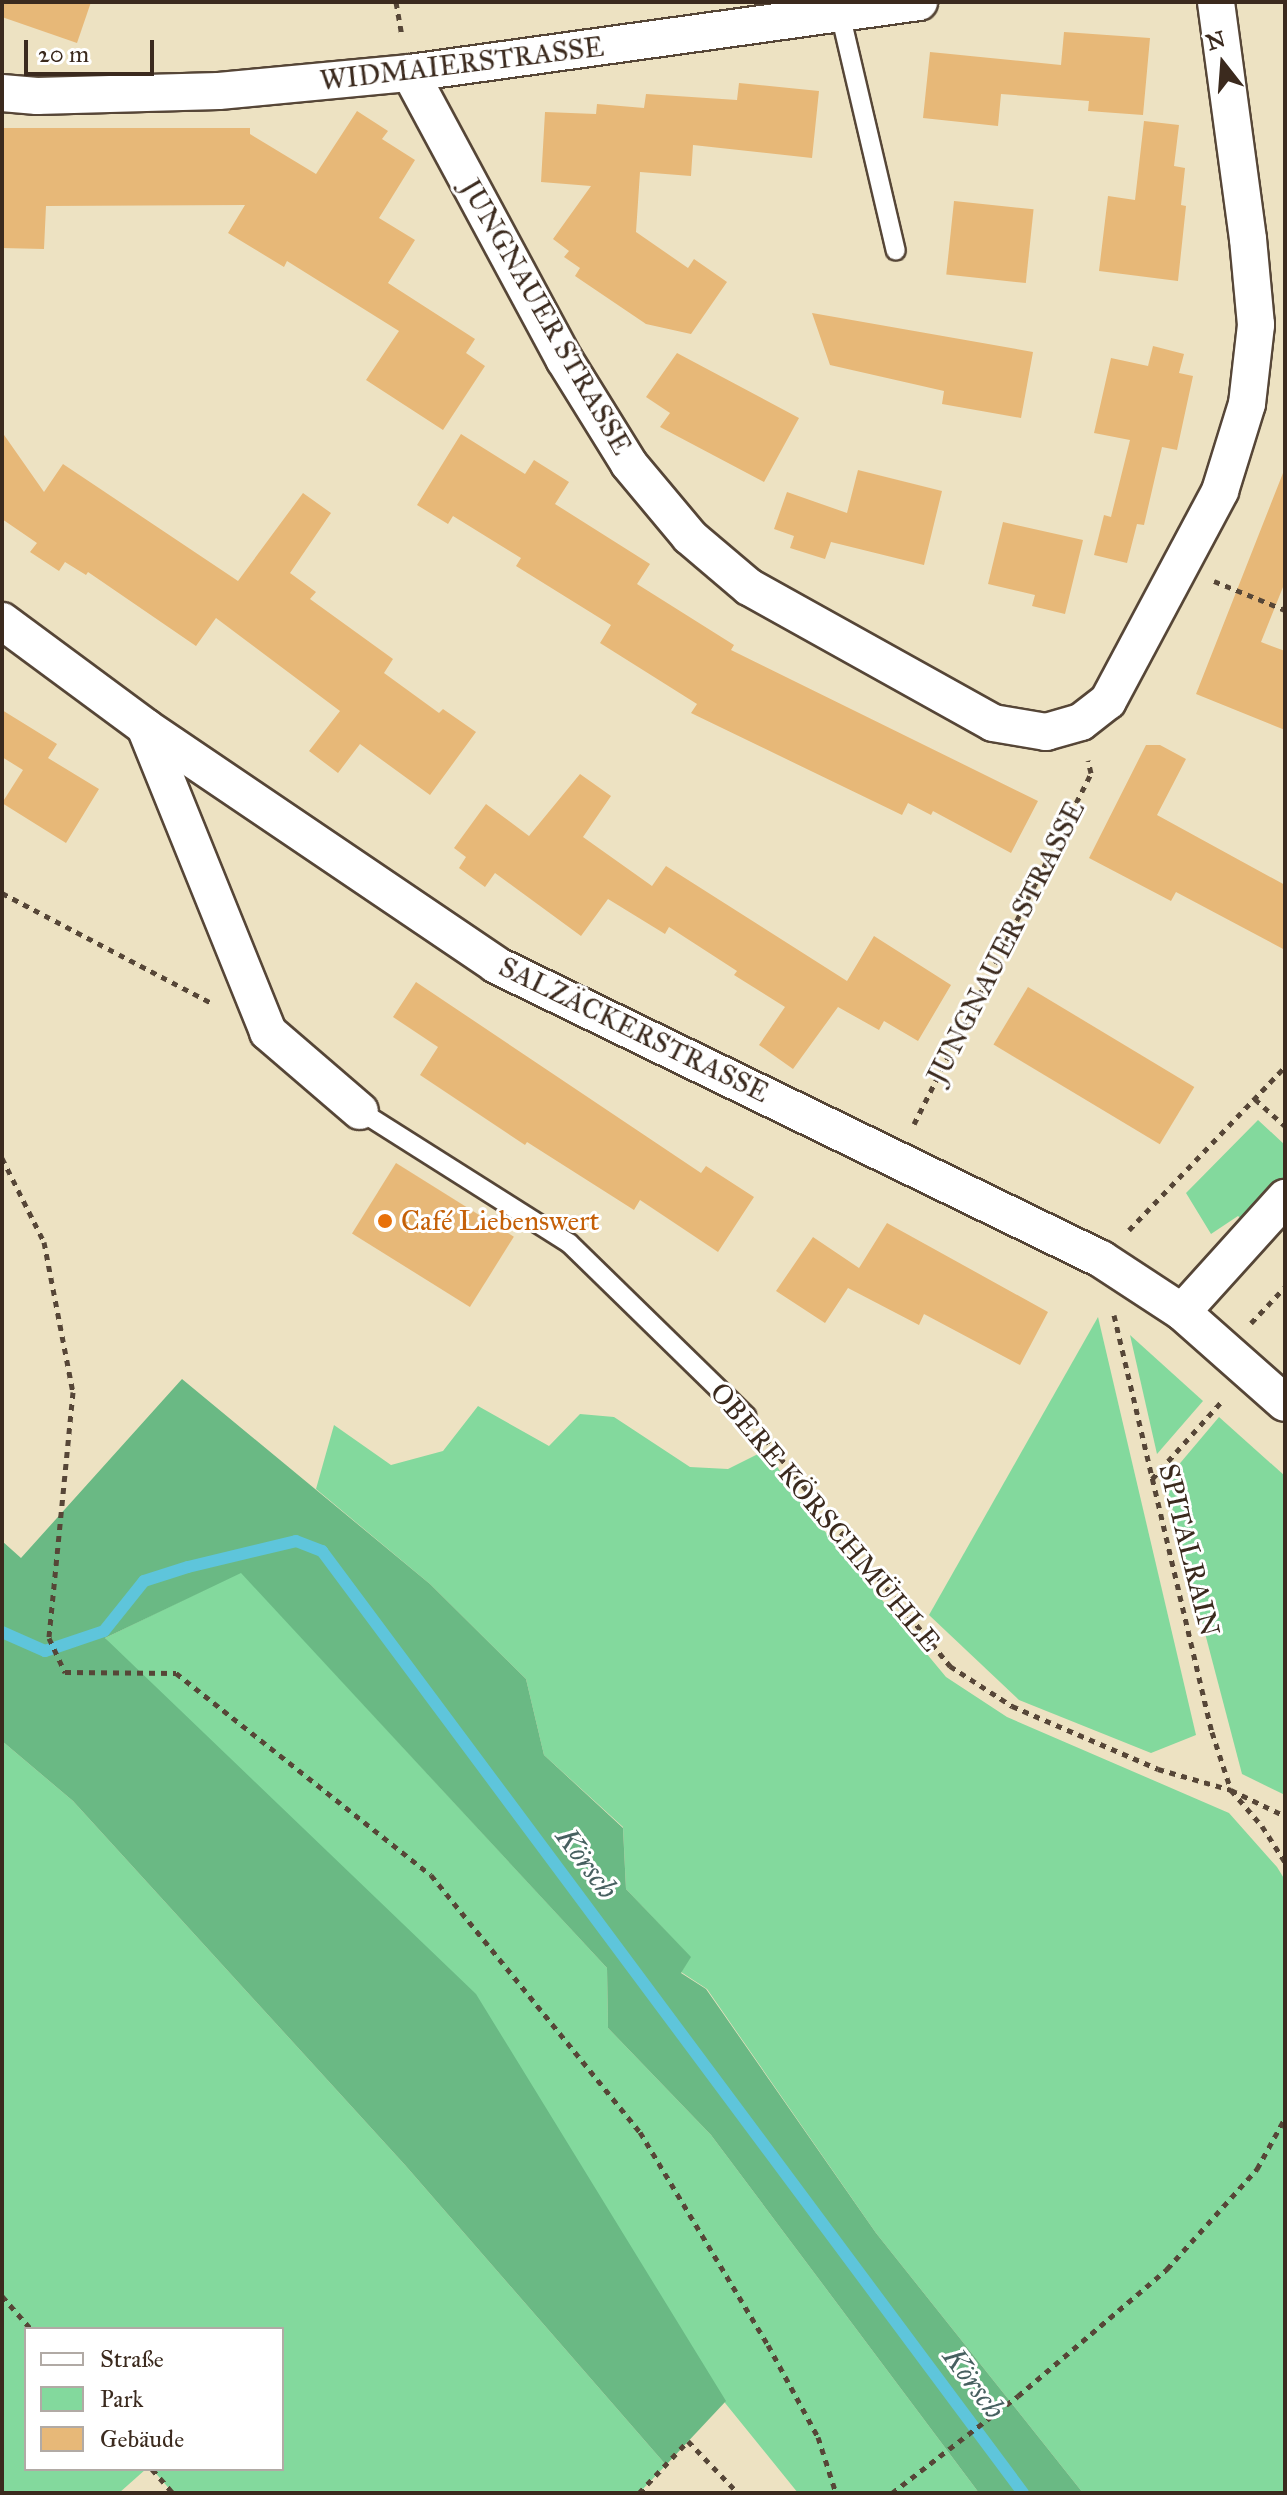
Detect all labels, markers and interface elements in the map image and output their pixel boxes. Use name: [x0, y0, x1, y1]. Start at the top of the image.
scale bar: [28, 24, 158, 74]
north arrow: [1183, 24, 1263, 104]
text: N: [1203, 25, 1229, 56]
street label: WIDMAIERSTRASSE: [318, 30, 606, 98]
text: 20 m: [38, 39, 89, 69]
street label: JUNGNAUER STRASSE: [453, 173, 639, 461]
street label: JUNGNAUER STRASSE: [920, 795, 1092, 1089]
street label: SALZÄCKERSTRASSE: [494, 950, 774, 1110]
place label: Café Liebenswert: [401, 1204, 599, 1238]
marker: Café Liebenswert: [376, 1212, 394, 1230]
street label: OBERE KÖRSCHMÜHLE: [703, 1376, 947, 1658]
street label: SPITALRAIN: [1151, 1460, 1227, 1640]
water label: Körsch: [548, 1820, 626, 1906]
legend: [24, 2327, 284, 2471]
water label: Körsch: [935, 2340, 1013, 2426]
text: Straße: [100, 2344, 164, 2374]
text: Park: [100, 2384, 143, 2414]
text: Gebäude: [100, 2424, 184, 2454]

